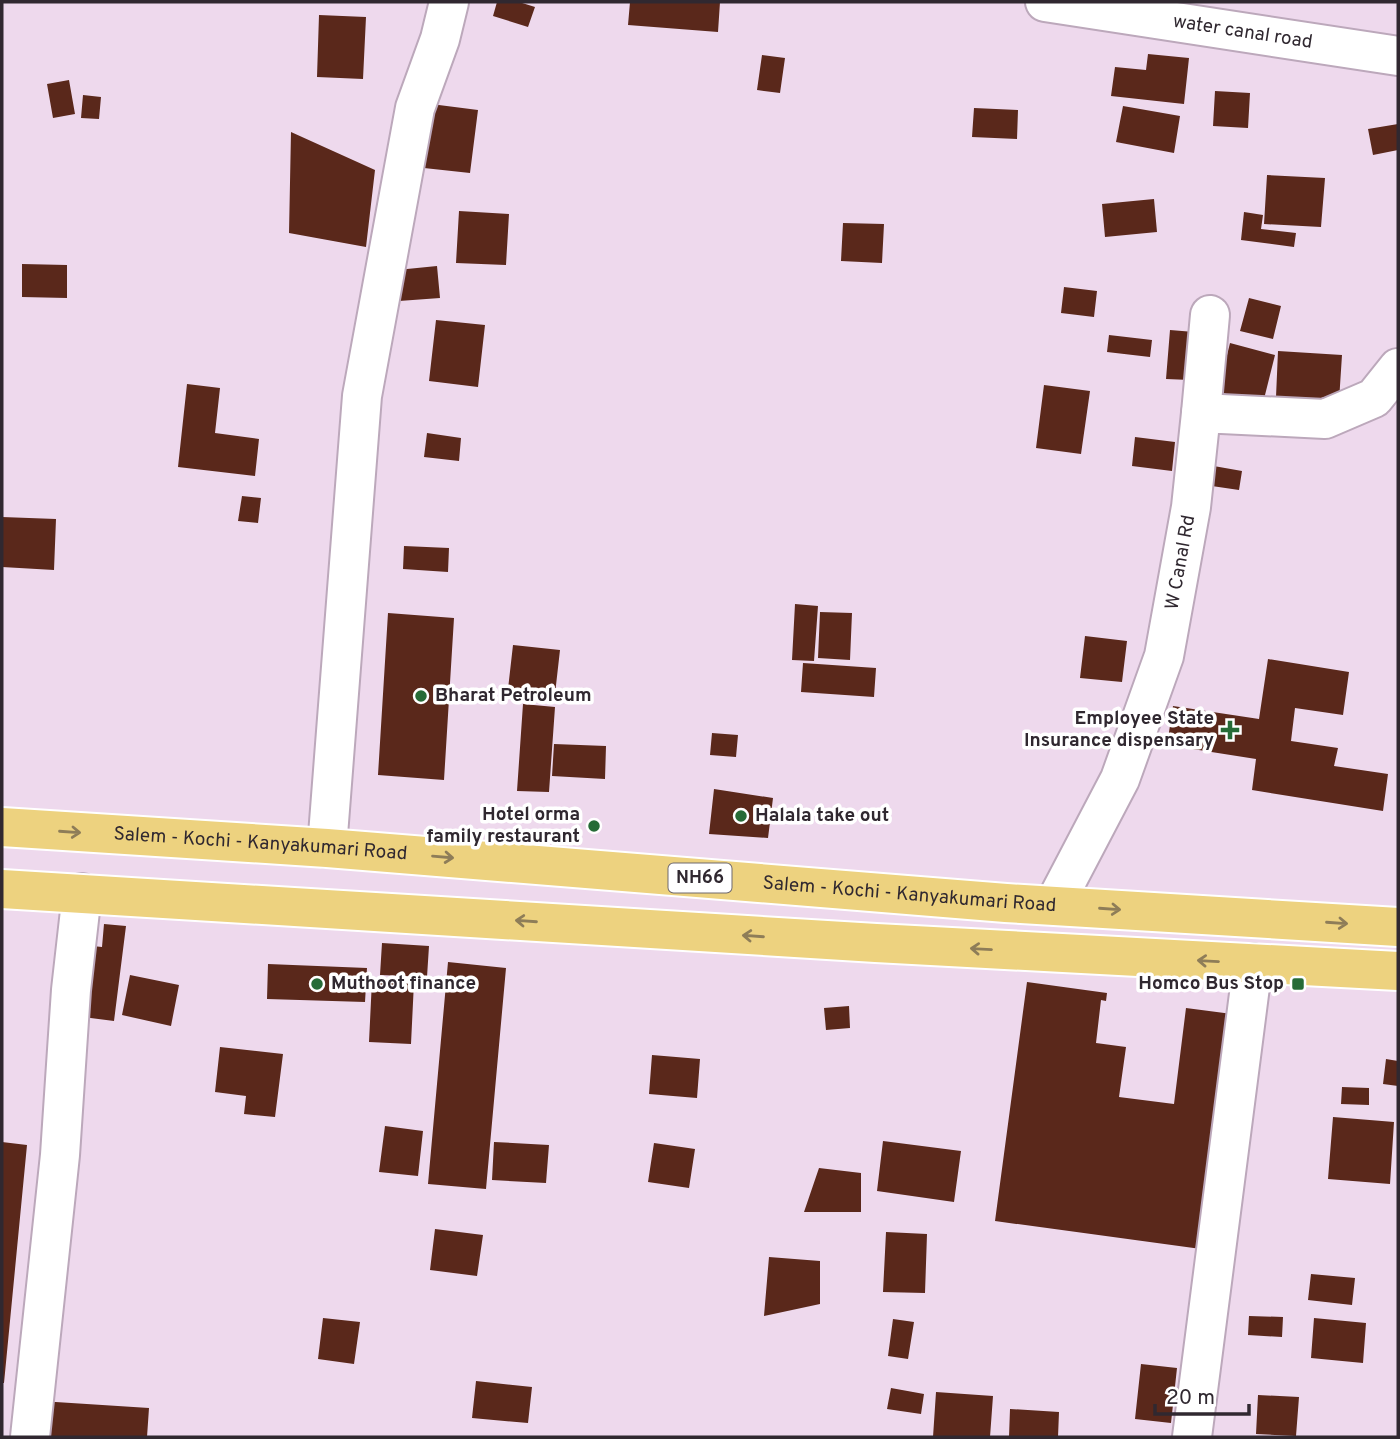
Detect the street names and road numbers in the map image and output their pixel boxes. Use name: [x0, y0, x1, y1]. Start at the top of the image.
street label: water canal road: [1171, 10, 1314, 55]
street label: W Canal Rd: [1161, 513, 1201, 612]
street label: Salem - Kochi - Kanyakumari Road: [113, 822, 408, 866]
road number: NH66: [668, 864, 732, 892]
street label: Salem - Kochi - Kanyakumari Road: [762, 871, 1057, 918]

